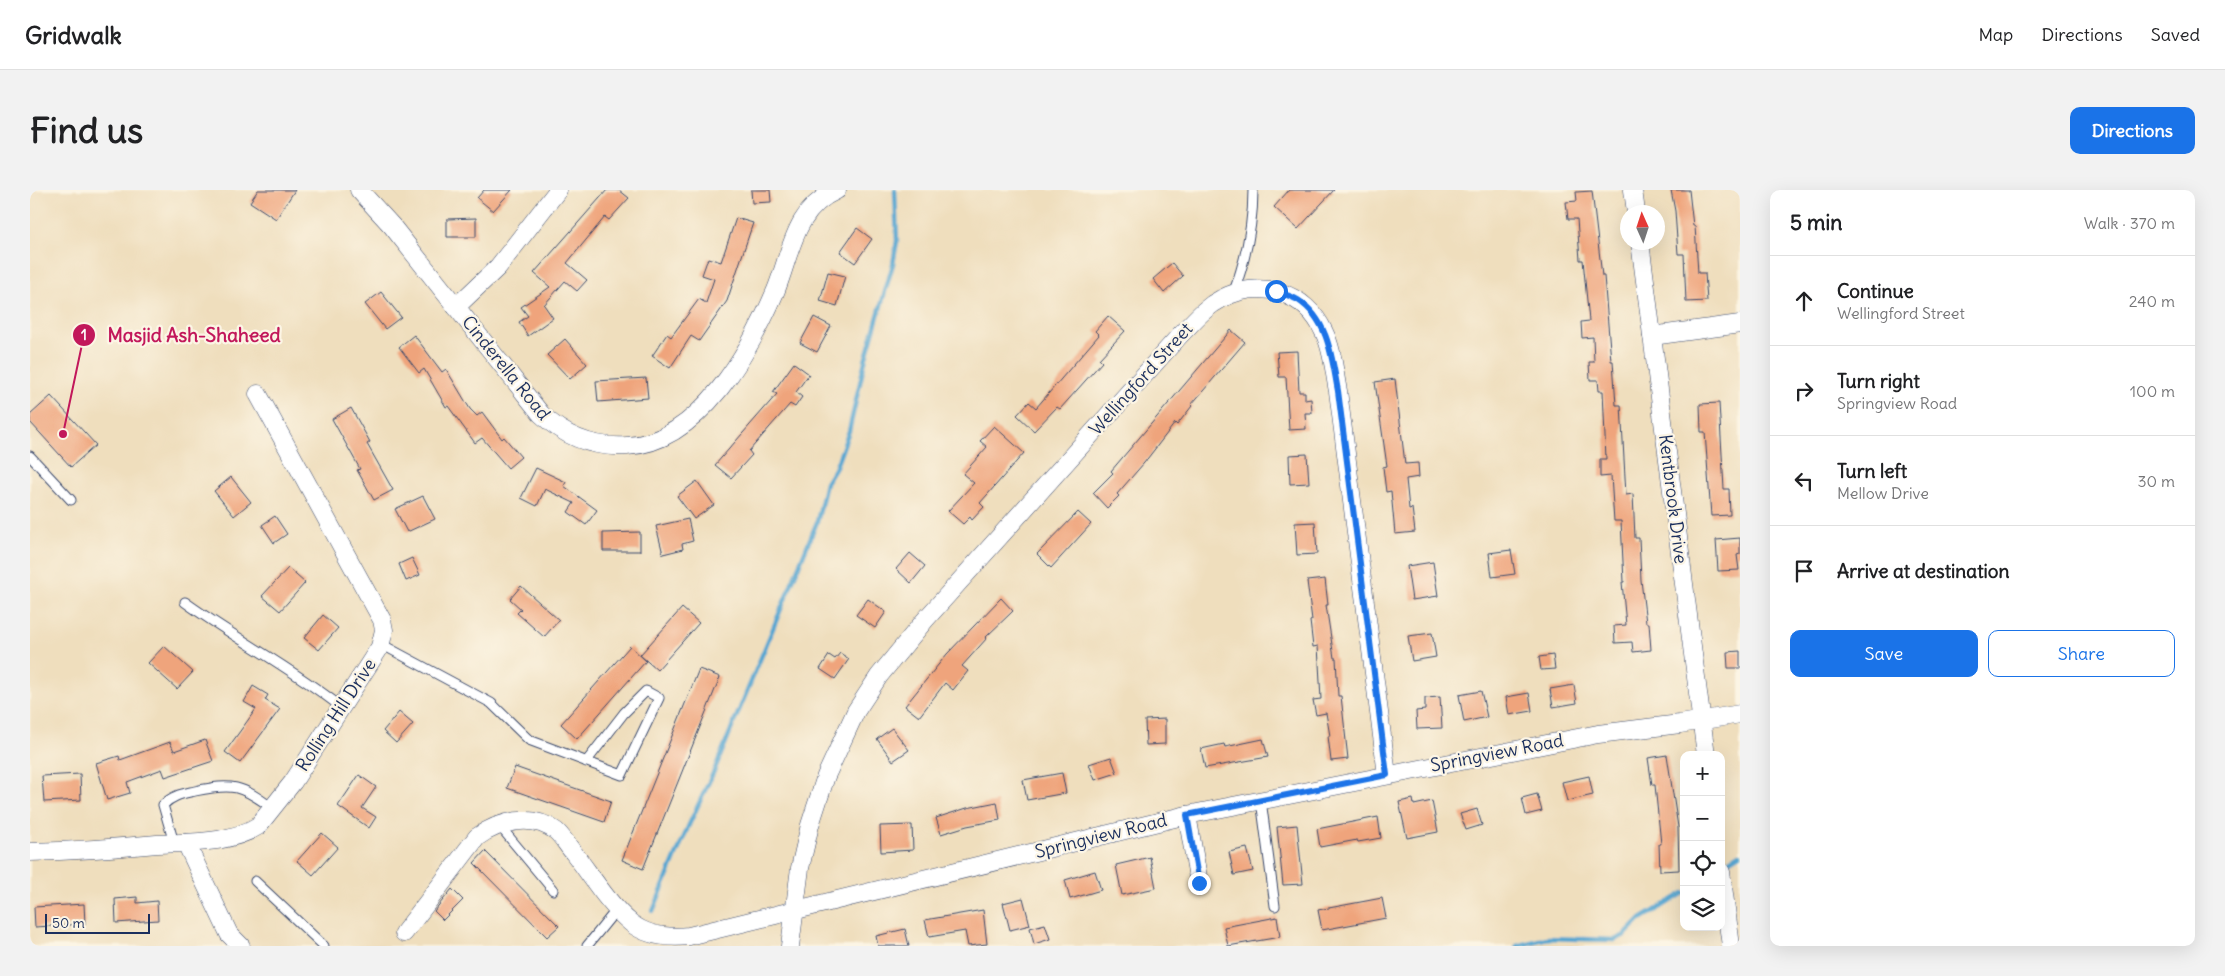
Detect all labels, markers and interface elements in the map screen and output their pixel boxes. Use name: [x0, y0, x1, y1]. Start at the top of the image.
text: Gridwalk: [25, 20, 122, 50]
text: Map: [1978, 23, 2013, 46]
text: Directions: [2041, 23, 2123, 46]
text: Saved: [2151, 23, 2200, 46]
button: Directions: [2070, 107, 2195, 154]
text: Find us: [30, 108, 143, 152]
north arrow: [1620, 205, 1665, 250]
text: 5 min: [1790, 209, 1842, 236]
text: Walk · 370 m: [2084, 213, 2175, 233]
text: Continue: [1837, 279, 1914, 303]
route start: [1265, 280, 1288, 303]
icon: ahead: [1790, 287, 1818, 315]
text: 240 m: [2129, 291, 2175, 311]
text: Wellingford Street: [1837, 303, 1965, 323]
street label: Cinderella Road: [457, 311, 556, 425]
callout: Masjid Ash-Shaheed: [72, 318, 290, 352]
street label: Wellingford Street: [1084, 318, 1197, 440]
text: Masjid Ash-Shaheed: [107, 323, 281, 347]
text: 1: [81, 325, 87, 344]
text: Turn right: [1837, 369, 1920, 393]
icon: right: [1790, 377, 1818, 405]
text: 100 m: [2130, 381, 2175, 401]
text: Springview Road: [1837, 393, 1957, 413]
street label: Kentbrook Drive: [1654, 433, 1693, 565]
text: Turn left: [1837, 459, 1907, 483]
icon: left: [1790, 467, 1818, 495]
text: 30 m: [2138, 471, 2175, 491]
text: Mellow Drive: [1837, 483, 1929, 503]
icon: arrive: [1790, 557, 1818, 585]
text: Arrive at destination: [1837, 559, 2010, 583]
button: Save: [1790, 630, 1978, 677]
button: Share: [1988, 630, 2175, 677]
street label: Rolling Hill Drive: [290, 654, 381, 776]
street label: Springview Road: [1428, 728, 1566, 777]
map controls: [1680, 751, 1725, 931]
button: +: [1680, 751, 1725, 796]
button: −: [1680, 796, 1725, 841]
street label: Springview Road: [1032, 808, 1170, 863]
button: locate: [1680, 841, 1725, 886]
route end: [1188, 872, 1211, 895]
button: layers: [1680, 886, 1725, 931]
scale bar: [45, 911, 150, 934]
text: 50 m: [52, 914, 85, 932]

